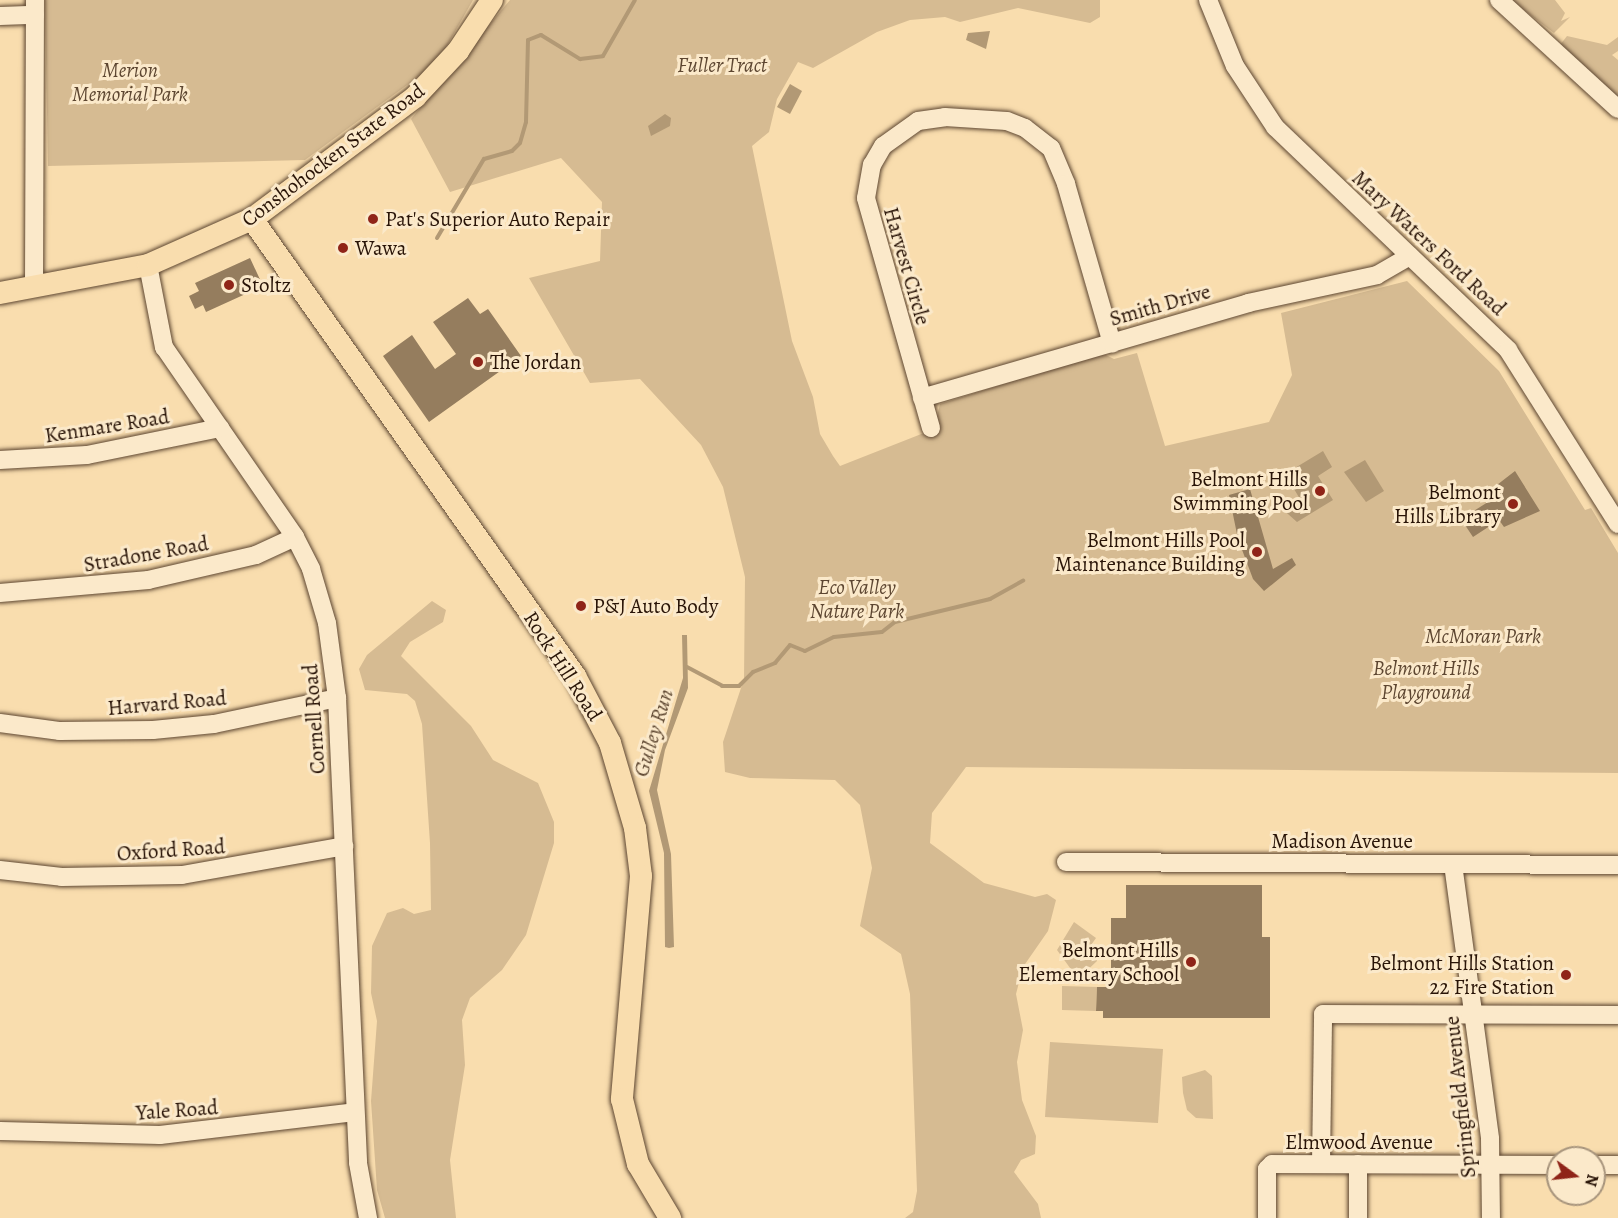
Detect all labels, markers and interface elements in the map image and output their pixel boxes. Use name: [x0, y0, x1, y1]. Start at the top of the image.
park label: Fuller Tract: [677, 52, 767, 78]
park label: Merion Memorial Park: [72, 57, 188, 107]
street label: Conshohocken State Road: [237, 78, 429, 232]
street label: Mary Waters Ford Road: [1347, 165, 1511, 321]
street label: Harvest Circle: [878, 204, 936, 328]
place label: Pat's Superior Auto Repair: [385, 206, 610, 232]
marker: Pat's Superior Auto Repair: [366, 212, 380, 226]
place label: Wawa: [355, 235, 407, 261]
marker: Wawa: [336, 241, 350, 255]
place label: Stoltz: [241, 272, 291, 298]
marker: Stoltz: [222, 278, 236, 292]
street label: Smith Drive: [1107, 279, 1213, 331]
place label: The Jordan: [490, 349, 581, 375]
marker: The Jordan: [471, 355, 485, 369]
street label: Kenmare Road: [43, 404, 171, 448]
place label: Belmont Hills Swimming Pool: [1173, 466, 1308, 516]
place label: Belmont Hills Library: [1394, 479, 1501, 529]
marker: Belmont Hills Swimming Pool: [1313, 484, 1327, 498]
marker: Belmont Hills Library: [1506, 497, 1520, 511]
place label: Belmont Hills Pool Maintenance Building: [1055, 527, 1245, 577]
street label: Stradone Road: [82, 531, 210, 577]
marker: Belmont Hills Pool Maintenance Building: [1250, 545, 1264, 559]
park label: Eco Valley Nature Park: [810, 574, 904, 624]
place label: P&J Auto Body: [593, 593, 718, 619]
marker: P&J Auto Body: [574, 599, 588, 613]
street label: Rock Hill Road: [518, 606, 608, 726]
park label: McMoran Park: [1425, 623, 1541, 649]
park label: Belmont Hills Playground: [1373, 655, 1479, 705]
street label: Cornell Road: [298, 663, 330, 775]
street label: Harvard Road: [106, 685, 228, 721]
water label: Gulley Run: [628, 686, 680, 780]
street label: Madison Avenue: [1271, 828, 1413, 854]
street label: Oxford Road: [116, 834, 226, 866]
place label: Belmont Hills Elementary School: [1018, 937, 1179, 987]
place label: Belmont Hills Station 22 Fire Station: [1370, 950, 1554, 1000]
marker: Belmont Hills Elementary School: [1184, 955, 1198, 969]
marker: Belmont Hills Station 22 Fire Station: [1559, 968, 1573, 982]
street label: Springfield Avenue: [1439, 1015, 1481, 1179]
street label: Yale Road: [135, 1095, 219, 1125]
street label: Elmwood Avenue: [1285, 1129, 1433, 1155]
north arrow: [1546, 1146, 1606, 1206]
text: N: [1579, 1172, 1604, 1189]

